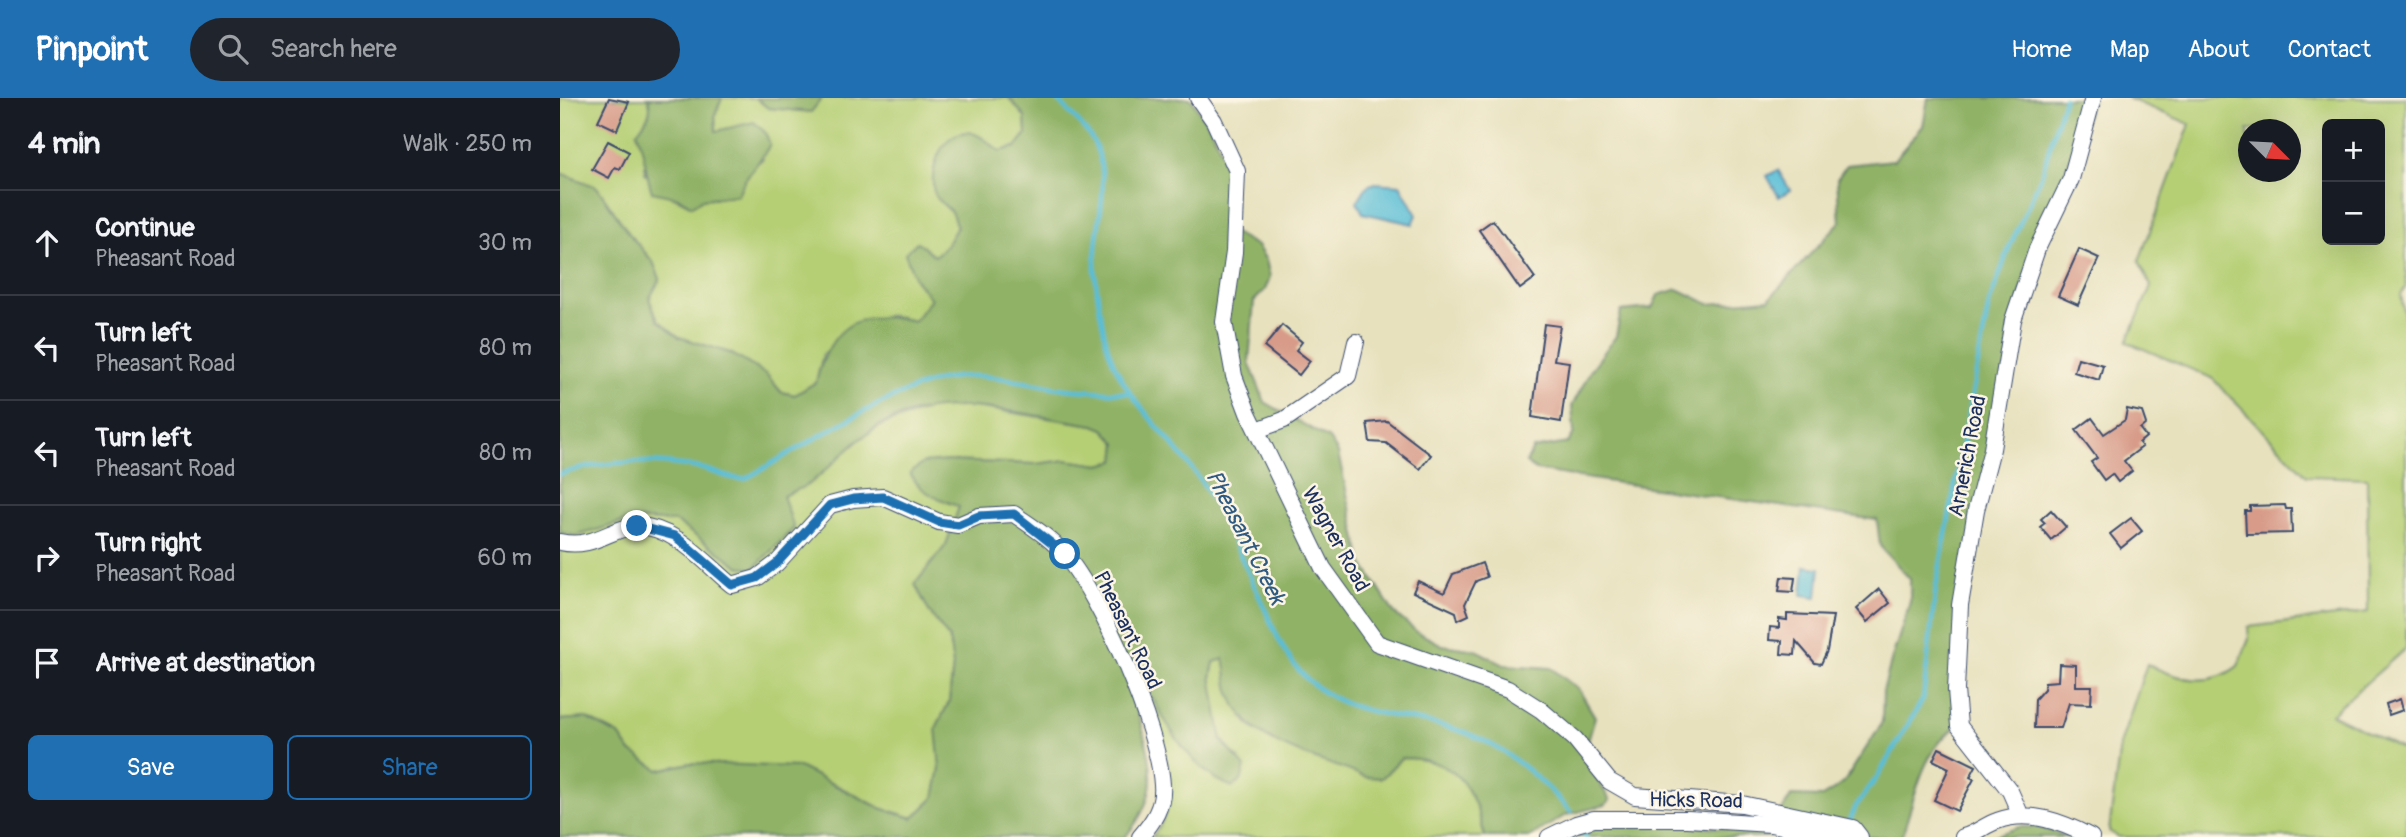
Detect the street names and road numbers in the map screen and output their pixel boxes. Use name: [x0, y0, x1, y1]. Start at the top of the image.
street label: Arnerich Road: [1942, 393, 1992, 519]
street label: Wagner Road: [1296, 482, 1376, 597]
street label: Pheasant Road: [1087, 567, 1168, 694]
street label: Hicks Road: [1649, 786, 1743, 815]

